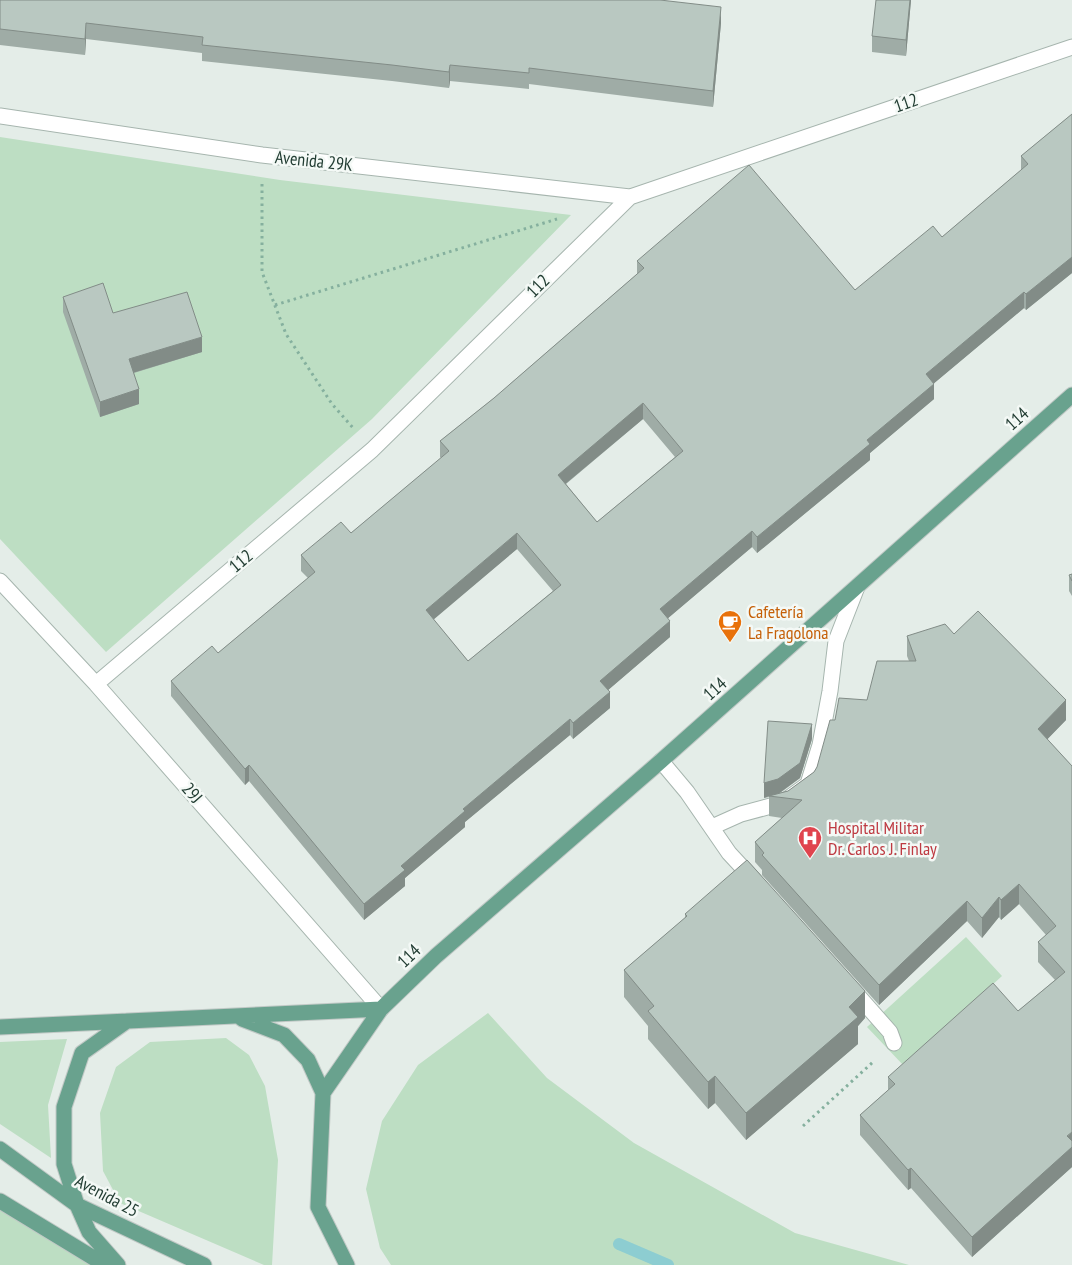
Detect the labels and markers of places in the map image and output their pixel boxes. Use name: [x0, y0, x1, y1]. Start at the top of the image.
place label: Cafetería La Fragolona: [748, 600, 828, 644]
cafe icon: Cafetería La Fragolona: [717, 609, 743, 643]
place label: Hospital Militar Dr. Carlos J. Finlay: [828, 816, 937, 860]
hospital icon: Hospital Militar Dr. Carlos J. Finlay: [797, 825, 823, 859]

